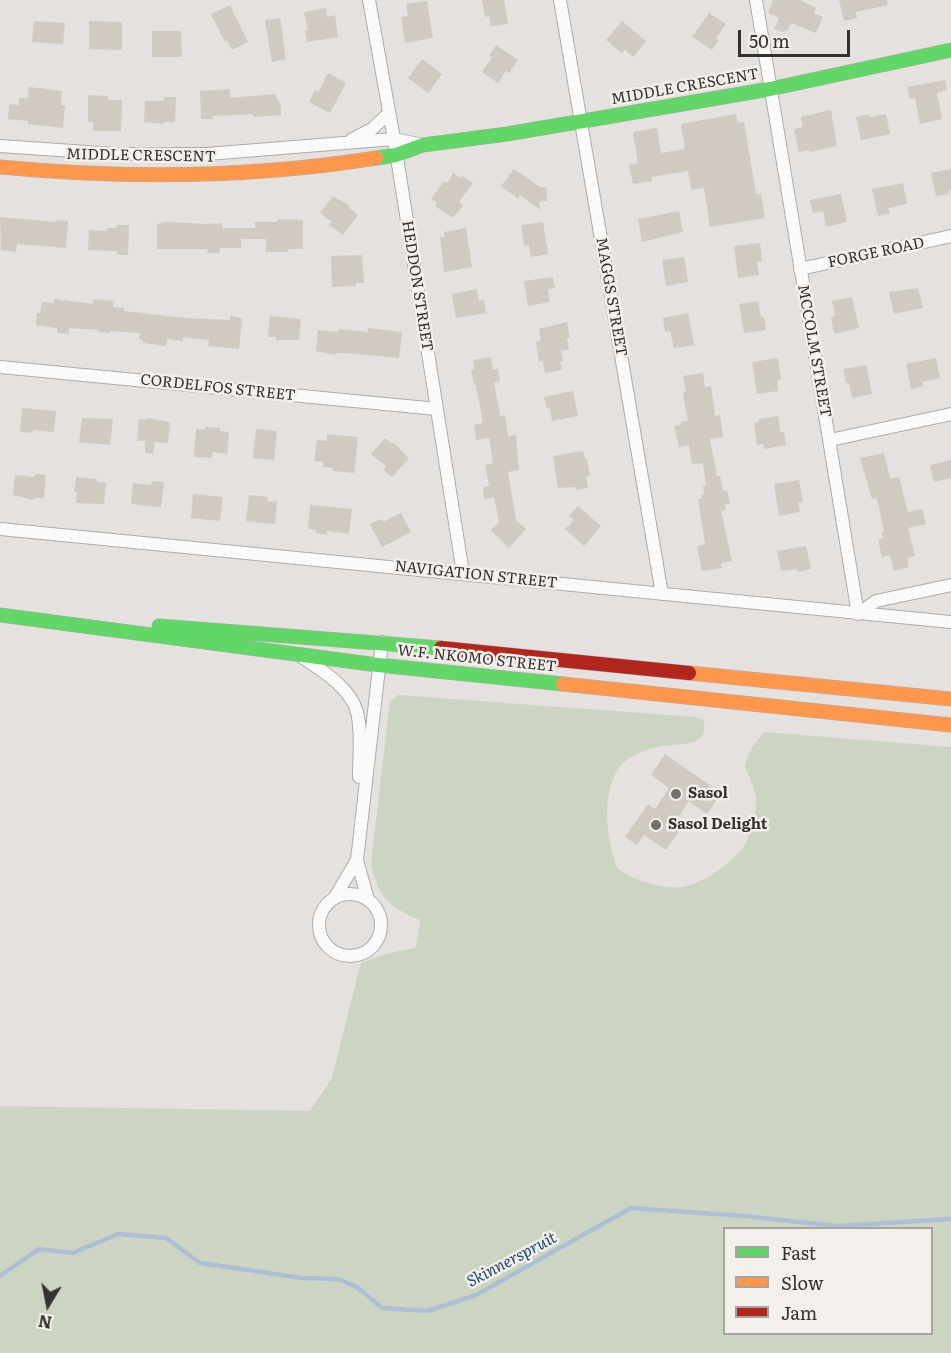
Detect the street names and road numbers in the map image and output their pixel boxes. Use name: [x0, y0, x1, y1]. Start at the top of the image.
street label: MIDDLE CRESCENT: [610, 65, 760, 109]
street label: MIDDLE CRESCENT: [66, 146, 216, 166]
street label: HEDDON STREET: [398, 219, 436, 353]
street label: FORGE ROAD: [826, 234, 926, 272]
street label: MAGGS STREET: [592, 236, 630, 358]
street label: MCCOLM STREET: [793, 283, 835, 419]
street label: CORDELFOS STREET: [139, 371, 297, 405]
street label: NAVIGATION STREET: [394, 557, 558, 593]
street label: W.F. NKOMO STREET: [397, 642, 557, 676]

